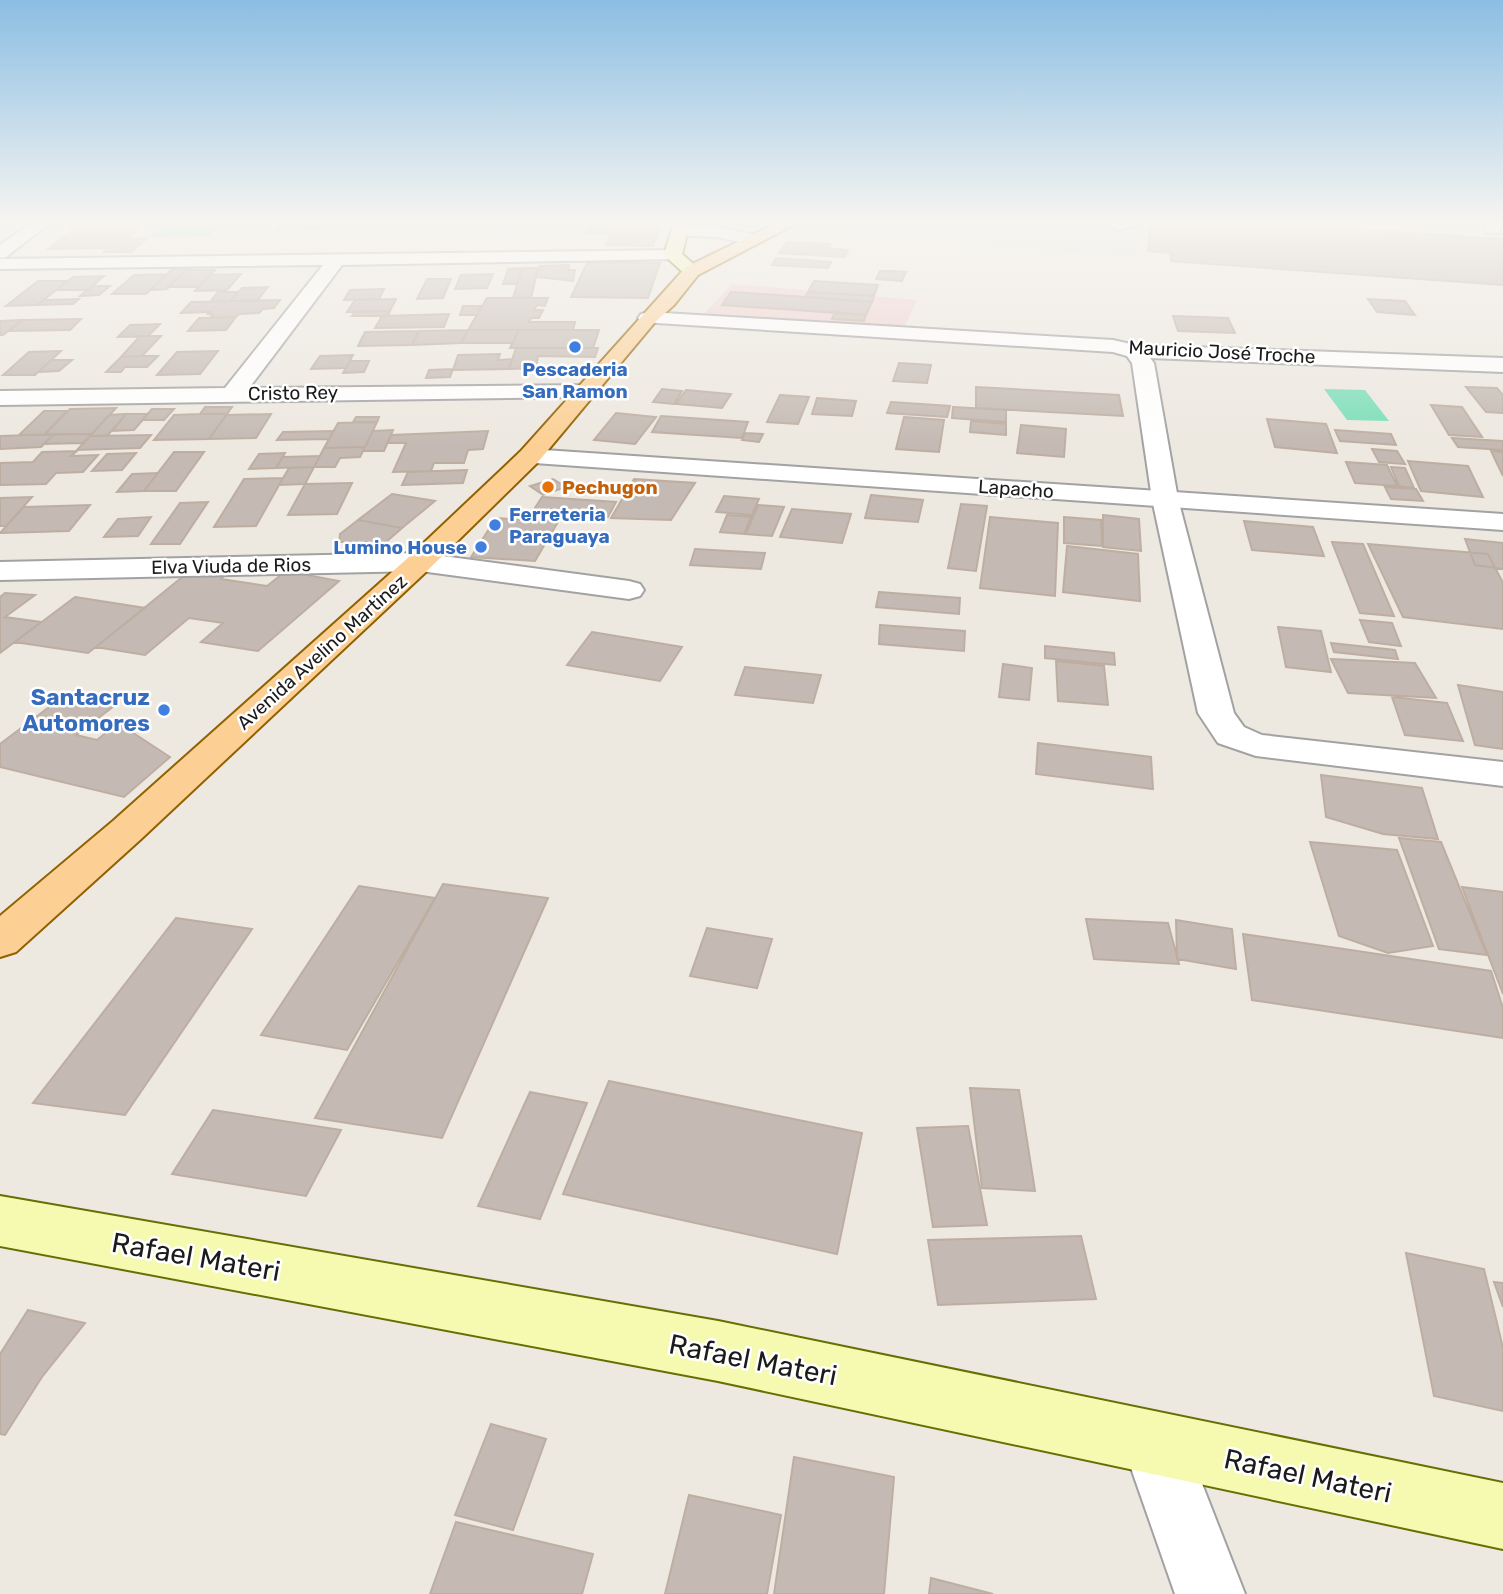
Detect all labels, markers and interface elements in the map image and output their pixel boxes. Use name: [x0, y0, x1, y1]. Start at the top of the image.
street label: Mauricio José Troche: [1128, 336, 1316, 368]
marker: Pescaderia San Ramon: [567, 339, 583, 355]
place label: Pescaderia San Ramon: [522, 358, 628, 403]
street label: Cristo Rey: [248, 381, 338, 405]
street label: Lapacho: [977, 475, 1055, 503]
place label: Pechugon: [562, 476, 658, 499]
marker: Pechugon: [540, 479, 556, 495]
place label: Ferreteria Paraguaya: [509, 503, 610, 548]
marker: Ferreteria Paraguaya: [487, 517, 503, 533]
place label: Lumino House: [333, 536, 467, 559]
marker: Lumino House: [473, 539, 489, 555]
street label: Elva Viuda de Rios: [151, 553, 311, 579]
street label: Avenida Avelino Martinez: [232, 570, 412, 734]
place label: Santacruz Automores: [22, 683, 150, 737]
marker: Santacruz Automores: [156, 702, 172, 718]
street label: Rafael Materi: [109, 1226, 283, 1288]
street label: Rafael Materi: [666, 1328, 840, 1392]
street label: Rafael Materi: [1221, 1442, 1395, 1510]

